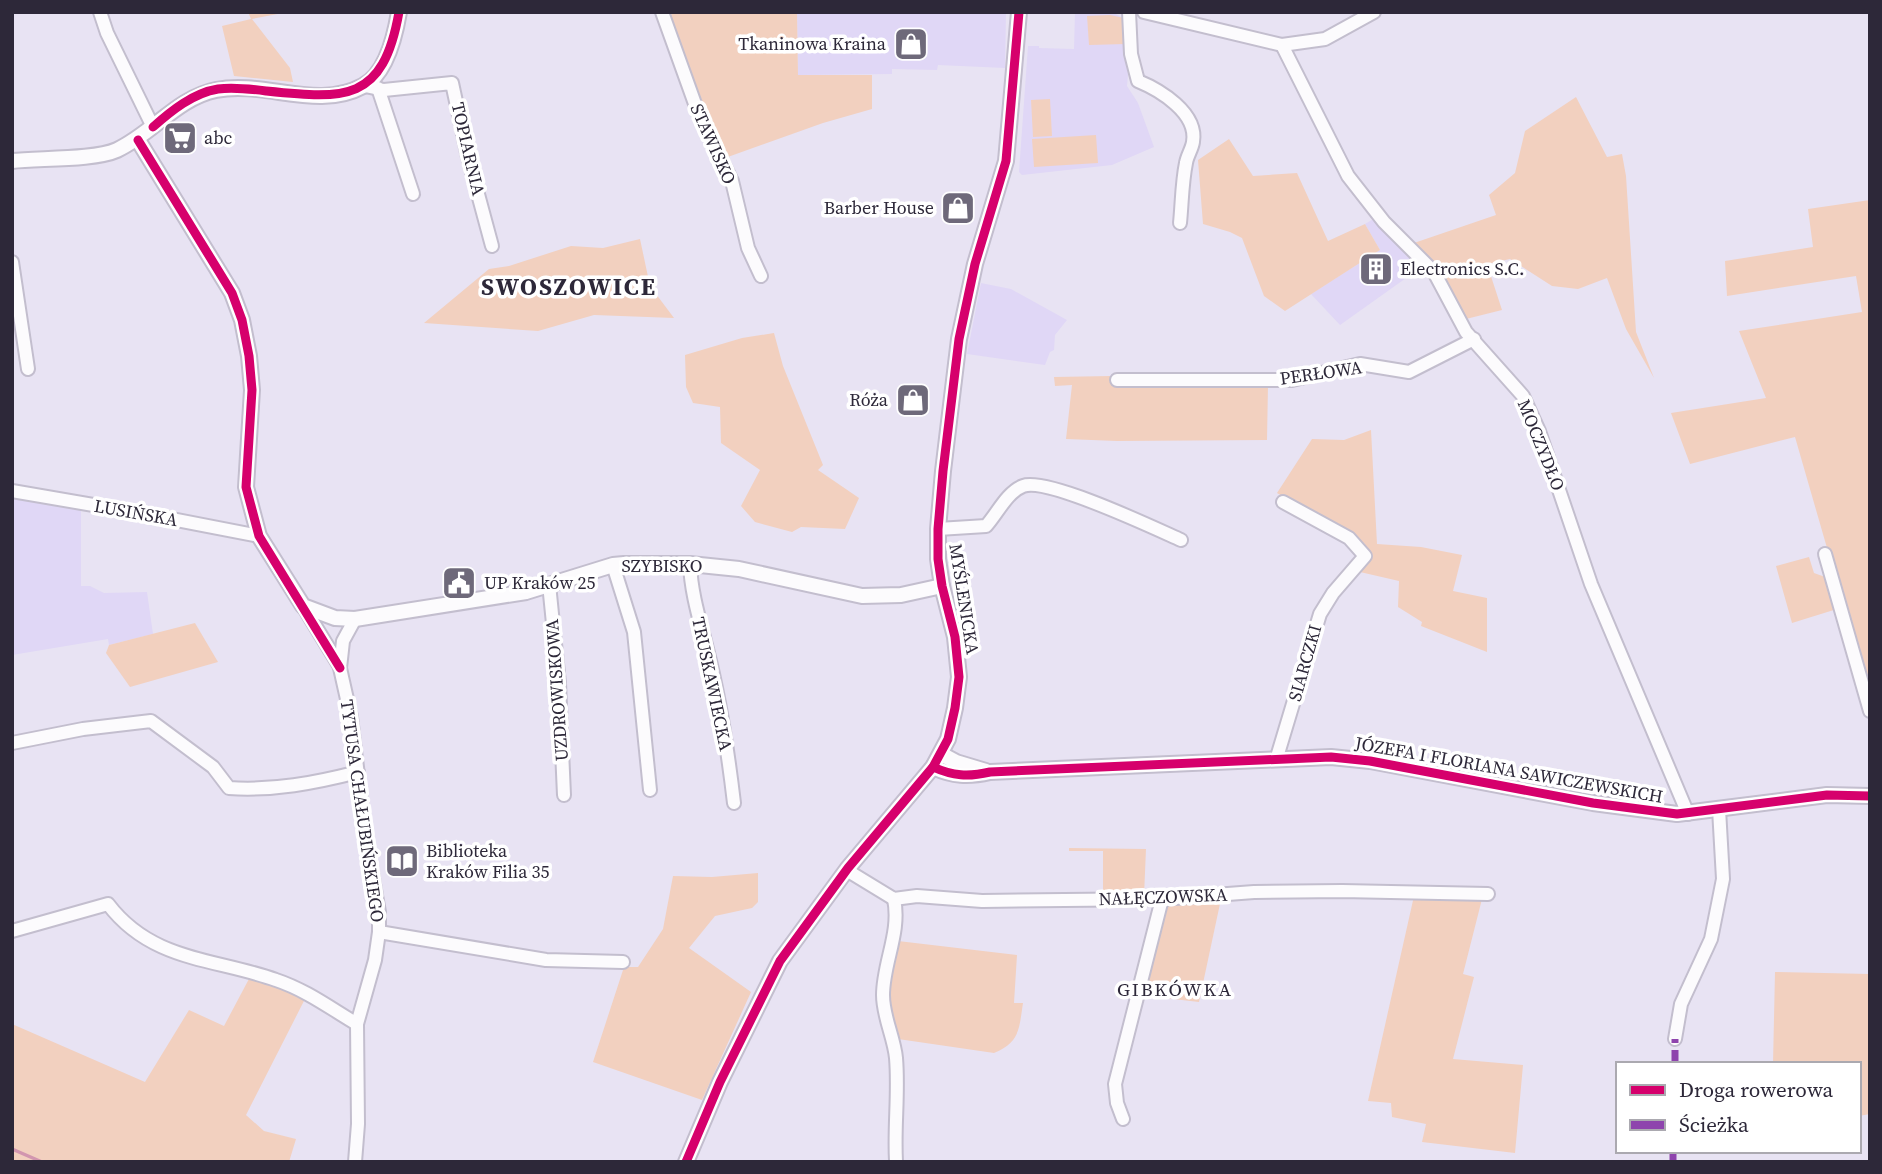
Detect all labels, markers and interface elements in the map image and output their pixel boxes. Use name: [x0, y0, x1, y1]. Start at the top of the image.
shop icon: Tkaninowa Kraina: [892, 25, 930, 63]
place label: Tkaninowa Kraina: [738, 31, 887, 56]
street label: STAWISKO: [685, 99, 742, 188]
street label: TOPIARNIA: [446, 100, 491, 198]
supermarket icon: abc: [161, 119, 199, 157]
place label: abc: [204, 125, 233, 150]
shop icon: Barber House: [939, 189, 977, 227]
place label: Barber House: [824, 195, 934, 220]
building icon: Electronics S.C.: [1357, 250, 1395, 288]
place label: Electronics S.C.: [1400, 256, 1524, 281]
district label: SWOSZOWICE: [481, 270, 657, 303]
street label: PERŁOWA: [1278, 354, 1364, 391]
shop icon: Róża: [894, 381, 932, 419]
place label: Róża: [849, 387, 889, 412]
street label: MOCZYDŁO: [1512, 395, 1571, 494]
street label: LUSIŃSKA: [92, 493, 180, 532]
street label: MYŚLENICKA: [943, 542, 986, 656]
street label: SZYBISKO: [621, 553, 703, 578]
public building icon: UP Kraków 25: [440, 564, 478, 602]
place label: UP Kraków 25: [484, 570, 595, 595]
street label: TRUSKAWIECKA: [686, 615, 739, 753]
street label: UZDROWISKOWA: [539, 618, 574, 762]
street label: SIARCZKI: [1282, 622, 1327, 704]
street label: TYTUSA CHAŁUBIŃSKIEGO: [334, 698, 391, 924]
street label: JÓZEFA I FLORIANA SAWICZEWSKICH: [1352, 730, 1665, 809]
place label: Biblioteka Kraków Filia 35: [426, 838, 550, 884]
library icon: Biblioteka Kraków Filia 35: [383, 842, 421, 880]
street label: NAŁĘCZOWSKA: [1098, 882, 1228, 911]
district label: GIBKÓWKA: [1117, 976, 1233, 1002]
legend: [1616, 1062, 1861, 1153]
text: Droga rowerowa: [1679, 1075, 1834, 1104]
text: Ścieżka: [1679, 1110, 1749, 1139]

